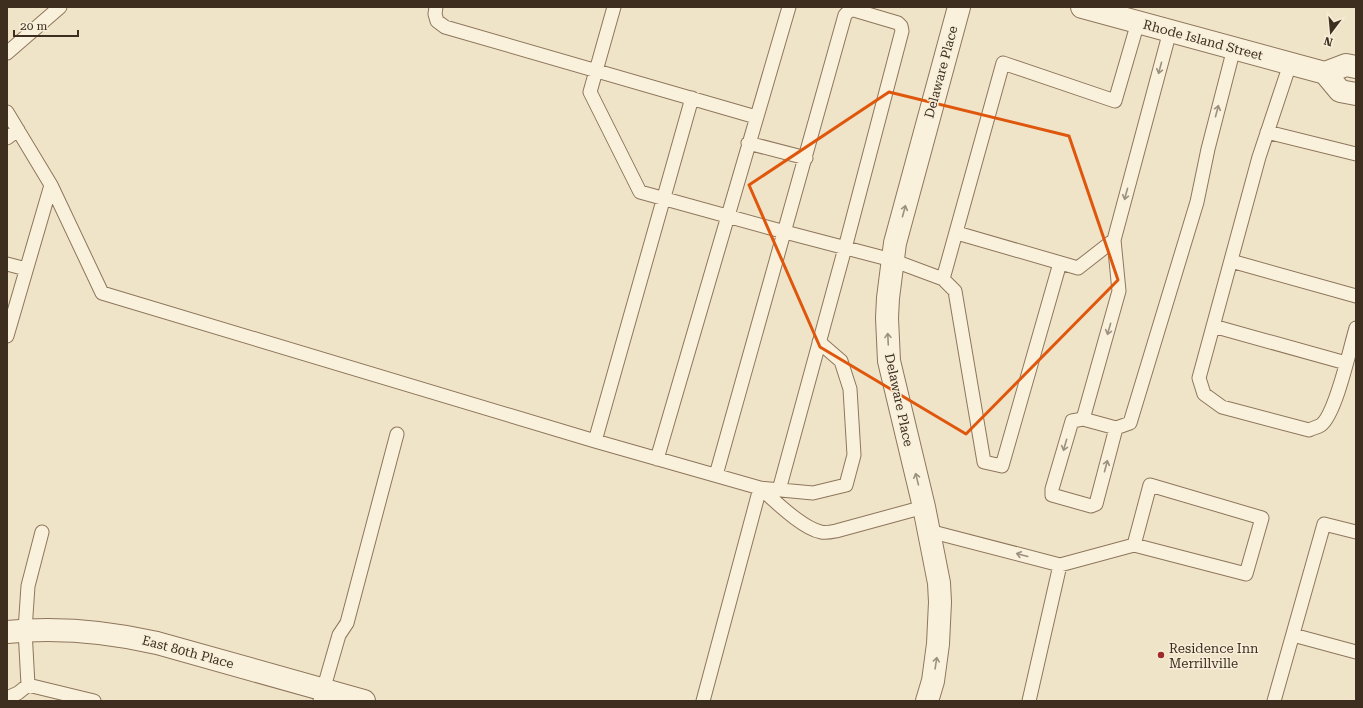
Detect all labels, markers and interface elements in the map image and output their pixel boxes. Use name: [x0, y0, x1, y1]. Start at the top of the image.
scale bar: [14, 12, 78, 38]
north arrow: [1311, 12, 1351, 52]
street label: Rhode Island Street: [1141, 17, 1265, 63]
text: 20 m: [20, 19, 47, 33]
street label: Delaware Place: [921, 24, 961, 120]
text: N: [1322, 34, 1334, 49]
one-way arrow: [1156, 62, 1163, 75]
one-way arrow: [1214, 105, 1222, 118]
one-way arrow: [1122, 187, 1129, 200]
one-way arrow: [900, 204, 908, 217]
one-way arrow: [1105, 322, 1112, 335]
one-way arrow: [884, 333, 891, 346]
street label: Delaware Place: [882, 352, 916, 448]
one-way arrow: [1061, 438, 1068, 451]
one-way arrow: [1103, 460, 1110, 473]
one-way arrow: [913, 473, 920, 486]
one-way arrow: [1016, 551, 1029, 558]
street label: East 80th Place: [140, 633, 236, 671]
place label: Residence Inn Merrillville: [1169, 641, 1259, 671]
marker: Residence Inn Merrillville: [1156, 650, 1166, 660]
one-way arrow: [932, 657, 940, 670]

